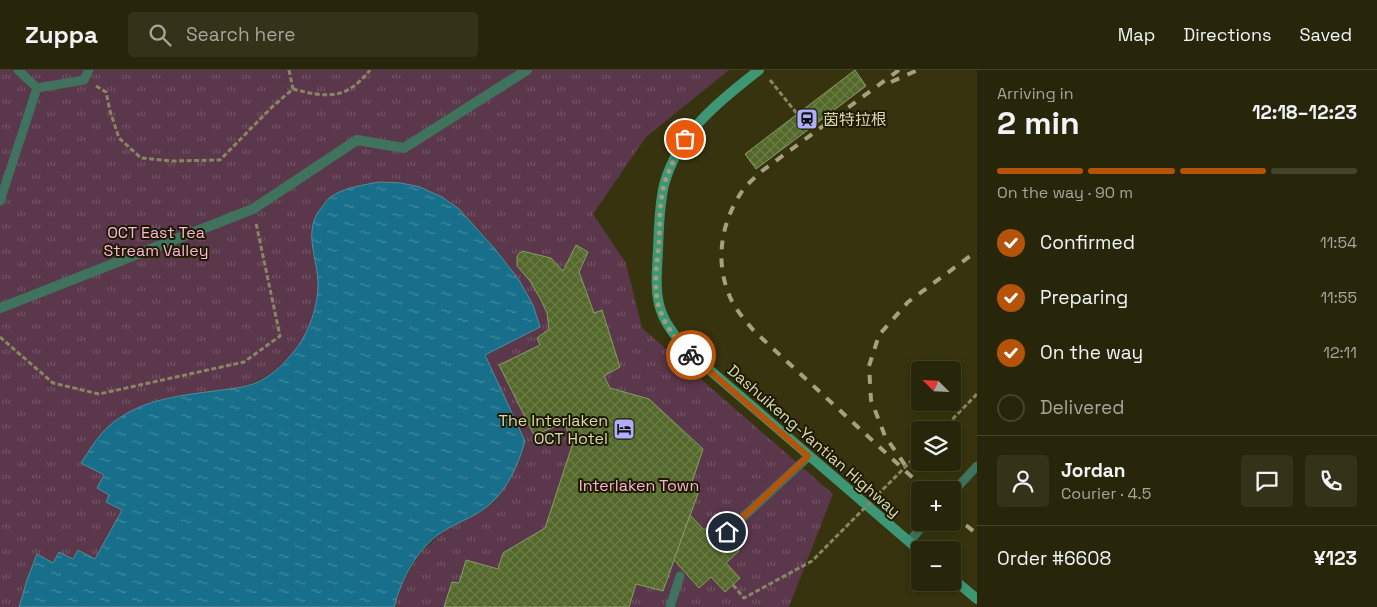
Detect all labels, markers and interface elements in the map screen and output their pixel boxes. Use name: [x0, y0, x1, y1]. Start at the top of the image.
search box: [128, 12, 478, 57]
text: Zuppa: [25, 19, 98, 50]
icon: search: [146, 21, 174, 49]
text: Search here: [186, 22, 295, 47]
text: Map: [1118, 23, 1155, 46]
text: Directions: [1183, 23, 1272, 46]
text: Saved: [1300, 23, 1352, 46]
text: Arriving in: [997, 83, 1074, 104]
text: 12:18–12:23: [1252, 100, 1357, 125]
text: 2 min: [997, 103, 1080, 143]
station icon: 茵特拉根: [795, 107, 819, 131]
place label: 茵特拉根: [823, 109, 887, 130]
pin: [664, 118, 706, 160]
icon: bag: [671, 125, 699, 153]
text: On the way · 90 m: [997, 182, 1133, 203]
park label: OCT East Tea Stream Valley: [104, 222, 208, 261]
icon: check: [997, 229, 1025, 257]
text: Confirmed: [1040, 230, 1135, 255]
text: 11:54: [1320, 232, 1357, 253]
icon: check: [997, 284, 1025, 312]
text: Preparing: [1040, 285, 1128, 310]
text: 11:55: [1320, 287, 1357, 308]
courier: [666, 330, 716, 380]
icon: check: [997, 339, 1025, 367]
text: On the way: [1040, 340, 1143, 365]
icon: bike: [677, 341, 705, 369]
text: 12:11: [1323, 342, 1357, 363]
street label: Dashuikeng-Yantian Highway: [723, 360, 905, 522]
north arrow: [911, 361, 961, 411]
map controls: [911, 361, 961, 591]
text: Delivered: [1040, 395, 1125, 420]
place label: The Interlaken OCT Hotel: [499, 410, 608, 449]
hotel icon: The Interlaken OCT Hotel: [612, 417, 636, 441]
button: layers: [911, 421, 961, 471]
button: person: [997, 455, 1049, 507]
button: chat: [1241, 455, 1293, 507]
button: phone: [1305, 455, 1357, 507]
text: Jordan: [1061, 458, 1126, 483]
park label: Interlaken Town: [579, 475, 699, 496]
button: +: [911, 481, 961, 531]
text: Courier · 4.5: [1061, 483, 1151, 504]
pin: [706, 511, 748, 553]
icon: home: [713, 518, 741, 546]
button: −: [911, 541, 961, 591]
text: Order #6608: [997, 546, 1111, 571]
text: ¥123: [1314, 546, 1357, 571]

